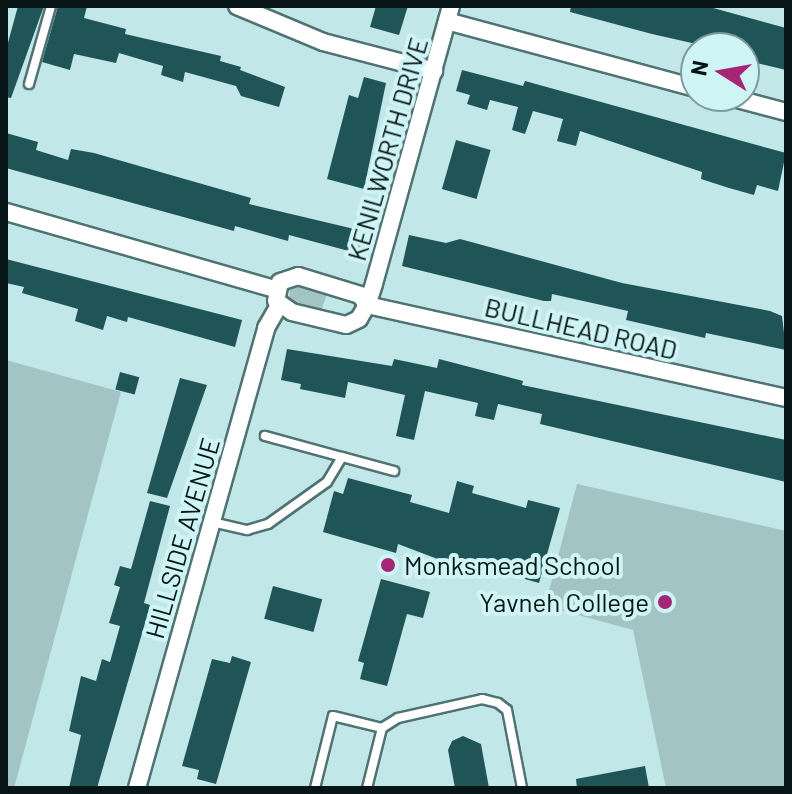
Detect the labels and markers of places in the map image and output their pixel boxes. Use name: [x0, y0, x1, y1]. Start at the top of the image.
place label: Monksmead School: [404, 549, 621, 581]
marker: Monksmead School: [379, 556, 397, 574]
place label: Yavneh College: [480, 586, 649, 618]
marker: Yavneh College: [656, 593, 674, 611]

